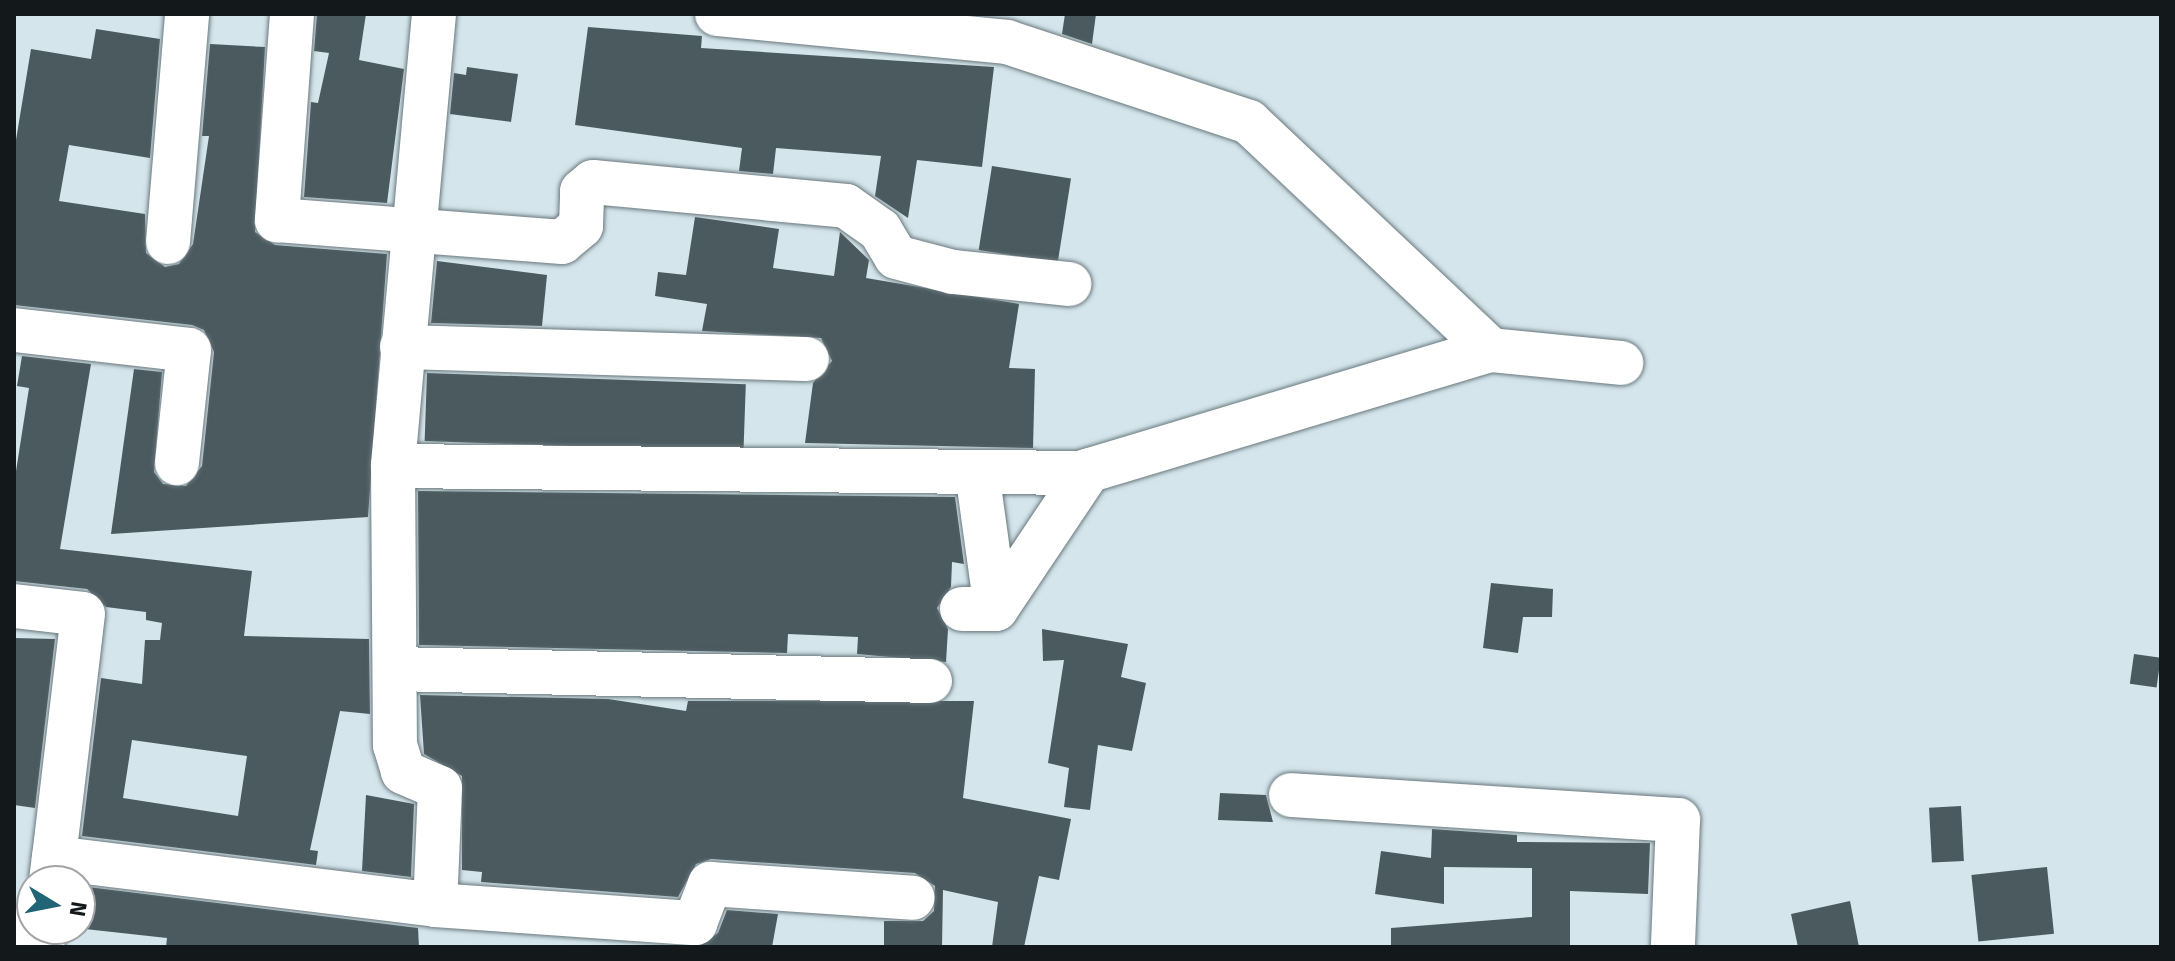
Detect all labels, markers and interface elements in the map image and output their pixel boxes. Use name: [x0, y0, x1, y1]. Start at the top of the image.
north arrow: [16, 865, 96, 945]
text: N: [64, 899, 93, 918]

